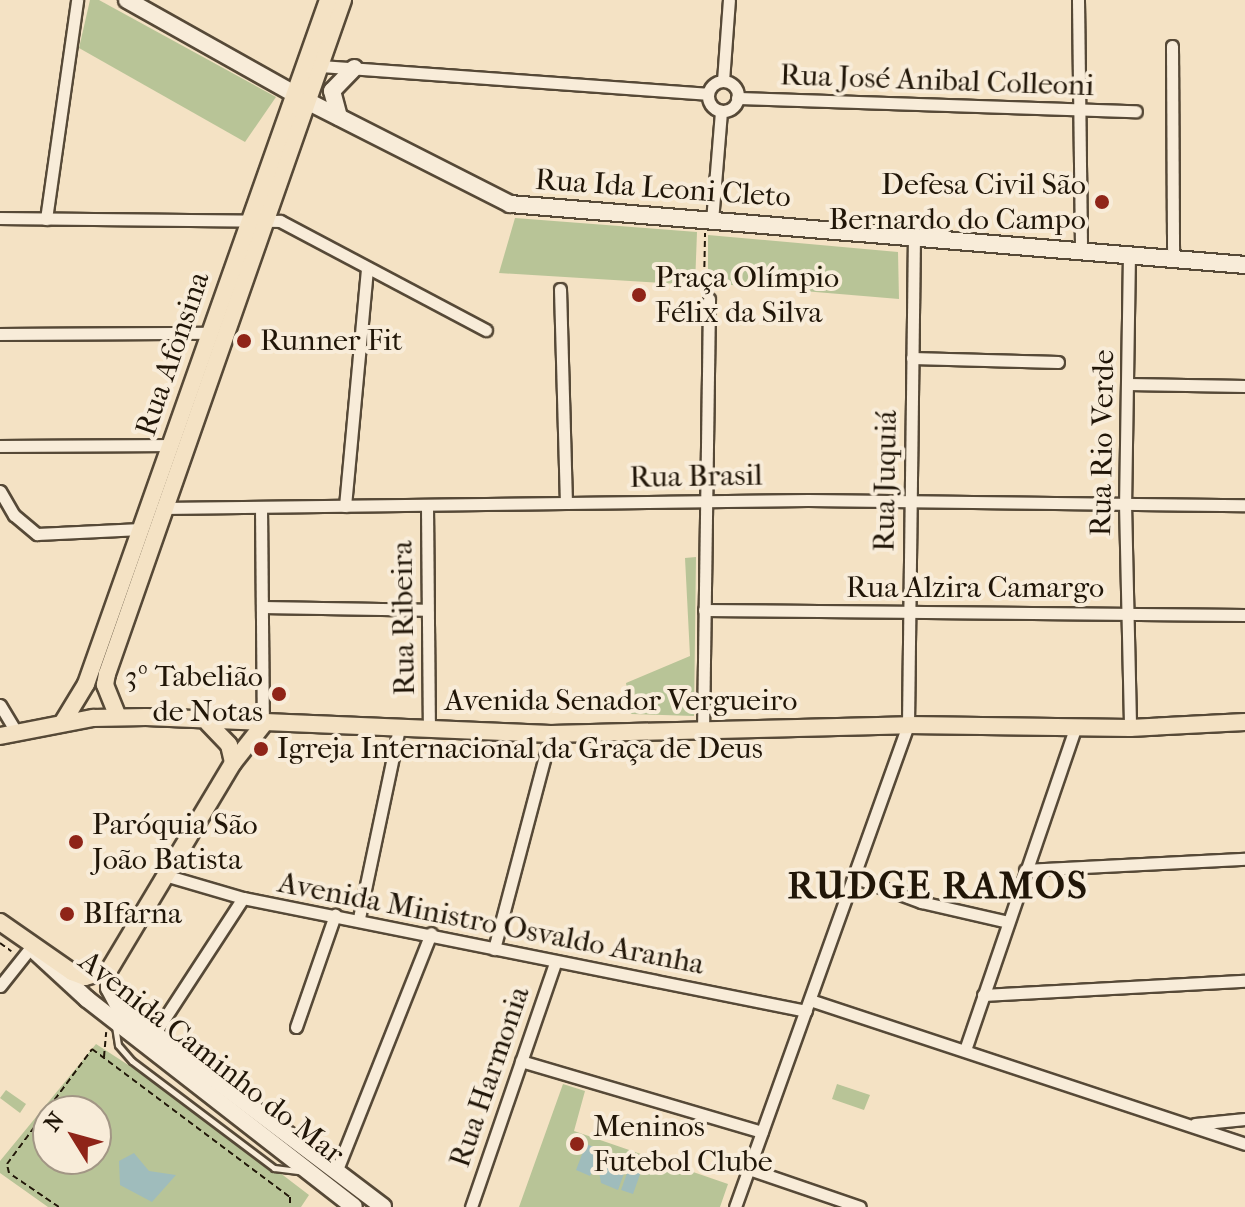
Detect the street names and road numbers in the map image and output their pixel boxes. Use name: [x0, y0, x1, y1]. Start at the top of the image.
street label: Rua José Anibal Colleoni: [779, 58, 1095, 104]
street label: Rua Ida Leoni Cleto: [534, 162, 792, 216]
street label: Rua Afonsina: [128, 267, 218, 441]
street label: Rua Rio Verde: [1083, 349, 1123, 537]
street label: Rua Juquiá: [867, 410, 905, 552]
street label: Rua Brasil: [629, 458, 763, 496]
street label: Rua Ribeira: [385, 540, 423, 696]
street label: Rua Alzira Camargo: [846, 570, 1104, 606]
street label: Avenida Senador Vergueiro: [444, 683, 798, 719]
street label: Avenida Ministro Osvaldo Aranha: [275, 865, 707, 983]
street label: Avenida Caminho do Mar: [71, 943, 351, 1173]
street label: Rua Harmonia: [442, 982, 538, 1172]

